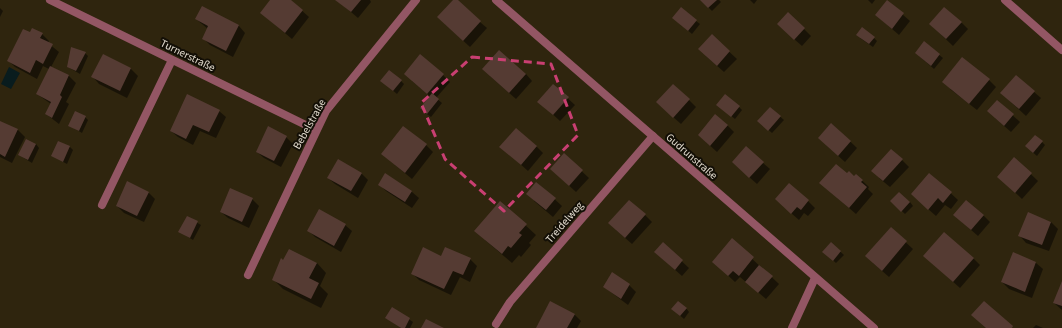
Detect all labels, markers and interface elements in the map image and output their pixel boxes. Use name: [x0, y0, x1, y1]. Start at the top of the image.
street label: Turnerstraße: [158, 36, 218, 75]
street label: Bebelstraße: [289, 96, 330, 152]
street label: Gudrunstraße: [663, 130, 721, 183]
street label: Treidelweg: [542, 198, 587, 246]

